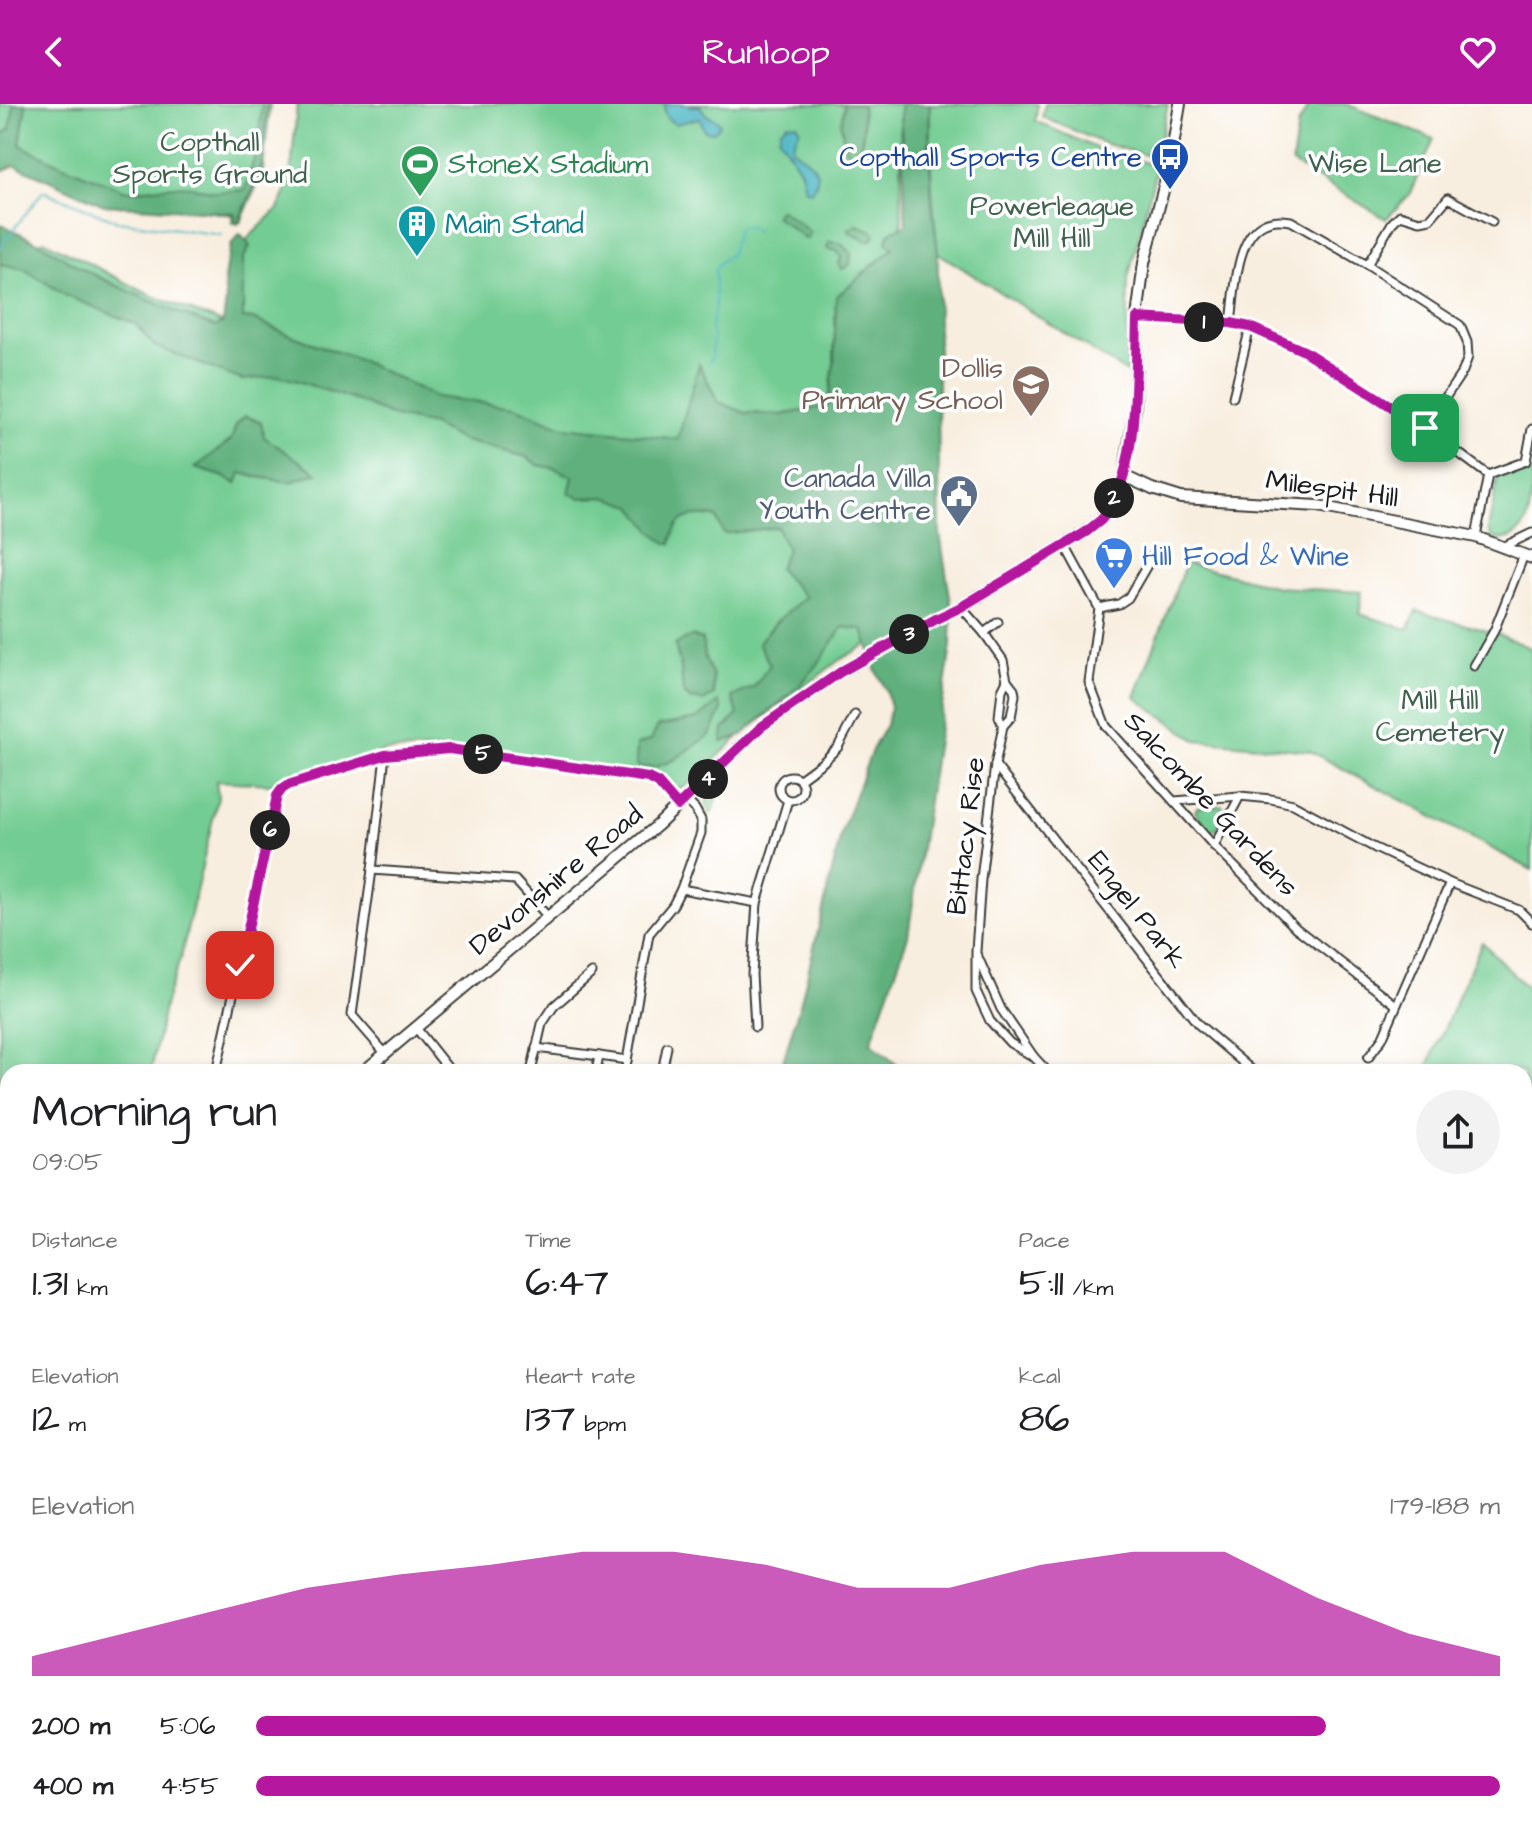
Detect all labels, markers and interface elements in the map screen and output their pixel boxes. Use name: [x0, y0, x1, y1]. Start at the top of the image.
text: Runloop: [702, 27, 830, 78]
icon: back: [32, 30, 76, 74]
icon: heart: [1456, 30, 1500, 74]
park label: Copthall Sports Ground: [113, 123, 307, 194]
bus stop icon: Copthall Sports Centre: [1149, 136, 1191, 191]
place label: Copthall Sports Centre: [839, 138, 1142, 177]
sports icon: StoneX Stadium: [399, 143, 441, 198]
park label: Wise Lane: [1308, 144, 1442, 183]
place label: StoneX Stadium: [448, 145, 649, 184]
park label: Powerleague Mill Hill: [970, 187, 1134, 258]
building icon: Main Stand: [396, 203, 438, 258]
place label: Main Stand: [445, 205, 584, 244]
pin: 1: [1184, 302, 1224, 342]
text: 1: [1203, 306, 1205, 337]
place label: Dollis Primary School: [802, 349, 1003, 422]
school or university icon: Dollis Primary School: [1010, 363, 1052, 418]
pin: [1391, 394, 1459, 462]
icon: arrive: [1403, 406, 1447, 450]
place label: Canada Villa Youth Centre: [759, 459, 931, 530]
street label: Milespit Hill: [1263, 460, 1401, 518]
public building icon: Canada Villa Youth Centre: [938, 473, 980, 528]
pin: 2: [1094, 478, 1134, 518]
text: 2: [1108, 482, 1120, 513]
supermarket icon: Hill Food & Wine: [1093, 535, 1135, 590]
place label: Hill Food & Wine: [1142, 537, 1349, 576]
pin: 3: [889, 614, 929, 654]
text: 3: [903, 618, 915, 649]
park label: Mill Hill Cemetery: [1375, 681, 1505, 754]
street label: Salcombe Gardens: [1115, 703, 1307, 905]
pin: 5: [463, 734, 503, 774]
text: 5: [475, 738, 491, 769]
street label: Bittacy Rise: [937, 755, 997, 917]
pin: 4: [688, 759, 728, 799]
text: 4: [701, 763, 715, 794]
street label: Devonshire Road: [461, 796, 651, 964]
pin: 6: [250, 810, 290, 850]
text: 6: [263, 814, 277, 845]
street label: Engel Park: [1078, 843, 1196, 978]
pin: [206, 931, 274, 999]
icon: check: [218, 943, 262, 987]
text: Morning run: [32, 1083, 277, 1144]
button: share: [1416, 1090, 1500, 1174]
text: 09:05: [32, 1144, 102, 1180]
text: Distance: [32, 1225, 118, 1256]
text: Time: [525, 1225, 571, 1256]
text: Pace: [1019, 1225, 1070, 1256]
text: 1.31: [32, 1256, 68, 1311]
text: 6:47: [525, 1256, 609, 1311]
text: 5:11: [1019, 1256, 1064, 1311]
text: km: [68, 1273, 108, 1304]
text: /km: [1064, 1273, 1113, 1304]
text: Elevation: [32, 1361, 119, 1392]
text: Heart rate: [525, 1361, 636, 1392]
text: kcal: [1019, 1361, 1061, 1392]
text: 12: [32, 1392, 60, 1447]
text: 137: [525, 1392, 575, 1447]
text: 86: [1019, 1392, 1070, 1447]
text: m: [60, 1409, 86, 1440]
text: bpm: [575, 1409, 626, 1440]
text: Elevation: [32, 1488, 134, 1524]
text: 179–188 m: [1390, 1488, 1500, 1524]
text: 200 m: [32, 1708, 110, 1744]
text: 5:06: [160, 1708, 215, 1744]
text: 400 m: [32, 1768, 113, 1804]
text: 4:55: [160, 1768, 219, 1804]

